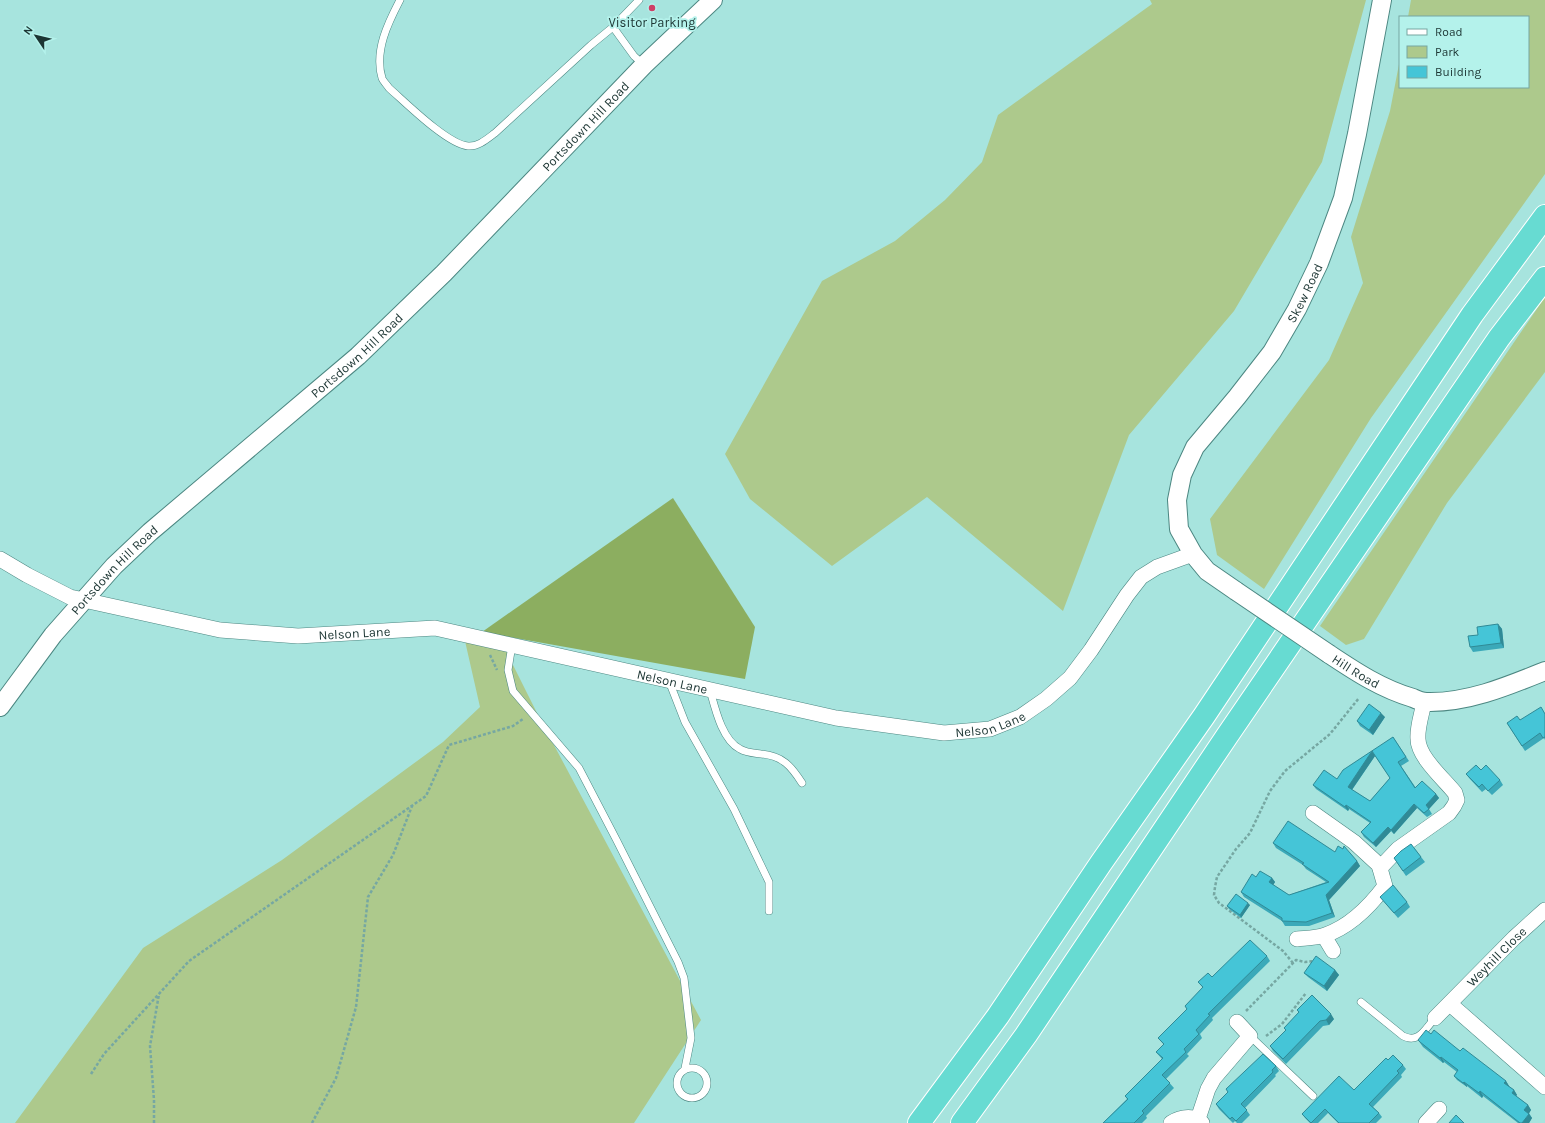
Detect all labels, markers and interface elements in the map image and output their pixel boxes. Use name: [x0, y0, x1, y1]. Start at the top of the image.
marker: Visitor Parking: [647, 3, 657, 13]
place label: Visitor Parking: [608, 15, 696, 30]
north arrow: [16, 16, 56, 56]
legend: [1399, 16, 1529, 88]
text: N: [21, 24, 36, 38]
text: Road: [1435, 25, 1463, 39]
text: Park: [1435, 45, 1460, 59]
text: Building: [1435, 65, 1482, 79]
street label: Portsdown Hill Road: [539, 78, 632, 174]
street label: Skew Road: [1283, 261, 1325, 325]
street label: Portsdown Hill Road: [307, 310, 406, 400]
street label: Portsdown Hill Road: [67, 521, 160, 617]
street label: Nelson Lane: [318, 623, 391, 642]
street label: Hill Road: [1330, 651, 1382, 691]
street label: Nelson Lane: [636, 666, 709, 697]
street label: Nelson Lane: [955, 708, 1028, 739]
street label: Weyhill Close: [1463, 923, 1529, 989]

